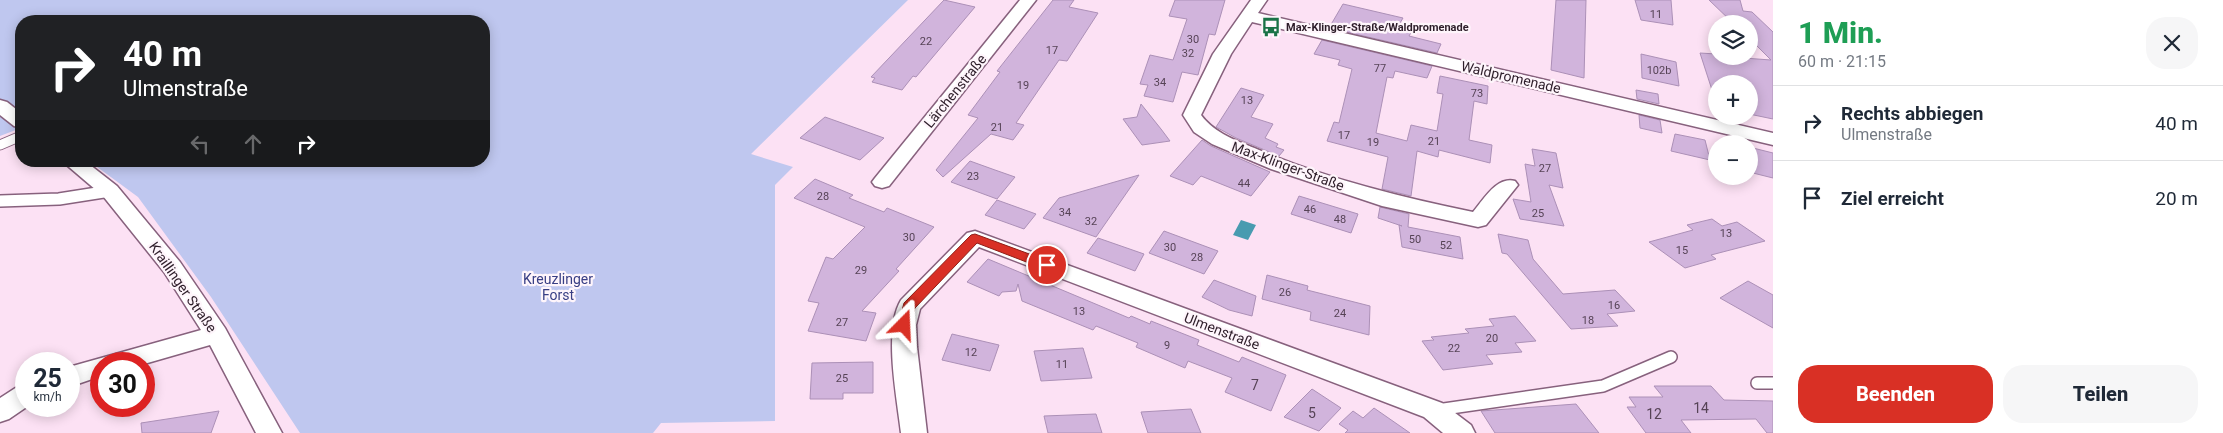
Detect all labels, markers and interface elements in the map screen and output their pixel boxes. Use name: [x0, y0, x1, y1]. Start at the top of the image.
house number: 11: [1650, 8, 1662, 21]
map controls: [1708, 15, 1758, 185]
button: layers: [1708, 15, 1758, 65]
text: 1 Min.: [1798, 15, 1883, 50]
bus stop icon: Max-Klinger-Straße/Waldpromenade: [1260, 16, 1282, 38]
button: close: [2146, 17, 2198, 69]
place label: Max-Klinger-Straße/Waldpromenade: [1286, 21, 1469, 34]
house number: 30: [1187, 33, 1199, 46]
text: 40 m: [123, 34, 202, 75]
icon: right: [40, 35, 105, 100]
house number: 22: [920, 35, 932, 48]
house number: 17: [1046, 44, 1058, 57]
house number: 32: [1182, 47, 1194, 60]
street label: Lärchenstraße: [921, 51, 989, 131]
text: 60 m · 21:15: [1798, 52, 1886, 71]
street label: Waldpromenade: [1460, 58, 1562, 96]
house number: 77: [1374, 62, 1386, 75]
house number: 102b: [1647, 64, 1671, 77]
button: +: [1708, 75, 1758, 125]
text: Ulmenstraße: [123, 76, 248, 101]
house number: 34: [1154, 76, 1166, 89]
house number: 19: [1017, 79, 1029, 92]
house number: 73: [1471, 87, 1483, 100]
house number: 13: [1241, 94, 1253, 107]
text: Rechts abbiegen: [1841, 102, 1983, 125]
icon: right: [1798, 109, 1826, 137]
text: 40 m: [2155, 112, 2198, 135]
house number: 21: [991, 121, 1003, 134]
text: Ulmenstraße: [1841, 125, 1932, 144]
house number: 17: [1338, 129, 1350, 142]
icon: left: [186, 130, 214, 158]
icon: ahead: [239, 130, 267, 158]
icon: right: [292, 130, 320, 158]
house number: 21: [1428, 135, 1440, 148]
button: −: [1708, 135, 1758, 185]
house number: 19: [1367, 136, 1379, 149]
street label: Max-Klinger-Straße: [1230, 138, 1346, 194]
house number: 27: [1539, 162, 1551, 175]
house number: 23: [967, 170, 979, 183]
house number: 44: [1238, 177, 1250, 190]
icon: arrive: [1798, 184, 1826, 212]
text: Ziel erreicht: [1841, 187, 1944, 210]
text: 20 m: [2155, 187, 2198, 210]
house number: 28: [817, 190, 829, 203]
house number: 46: [1304, 203, 1316, 216]
house number: 34: [1059, 206, 1071, 219]
house number: 25: [1532, 207, 1544, 220]
house number: 48: [1334, 213, 1346, 226]
house number: 32: [1085, 215, 1097, 228]
house number: 13: [1720, 227, 1732, 240]
house number: 30: [903, 231, 915, 244]
house number: 50: [1409, 233, 1421, 246]
street label: Kraillinger Straße: [146, 239, 220, 335]
house number: 52: [1440, 239, 1452, 252]
house number: 30: [1164, 241, 1176, 254]
pin: [1026, 244, 1068, 286]
house number: 15: [1676, 244, 1688, 257]
icon: arrive: [1033, 251, 1061, 279]
house number: 28: [1191, 251, 1203, 264]
house number: 29: [855, 264, 867, 277]
park label: Kreuzlinger Forst: [523, 271, 593, 303]
house number: 26: [1279, 286, 1291, 299]
position arrow: [877, 298, 929, 350]
house number: 16: [1608, 299, 1620, 312]
house number: 13: [1073, 305, 1085, 318]
house number: 24: [1334, 307, 1346, 320]
street label: Ulmenstraße: [1182, 309, 1262, 353]
house number: 18: [1582, 314, 1594, 327]
house number: 27: [836, 316, 848, 329]
house number: 20: [1486, 332, 1498, 345]
house number: 9: [1164, 339, 1170, 352]
house number: 22: [1448, 342, 1460, 355]
house number: 12: [965, 346, 977, 359]
speed limit sign: 30: [90, 352, 155, 417]
house number: 11: [1056, 358, 1068, 371]
text: 25: [33, 364, 62, 393]
button: Beenden: [1798, 365, 1993, 423]
button: Teilen: [2003, 365, 2198, 423]
house number: 25: [836, 372, 848, 385]
house number: 7: [1251, 377, 1259, 393]
text: km/h: [33, 390, 62, 404]
house number: 14: [1693, 400, 1709, 416]
house number: 5: [1308, 405, 1316, 421]
house number: 12: [1646, 406, 1662, 422]

